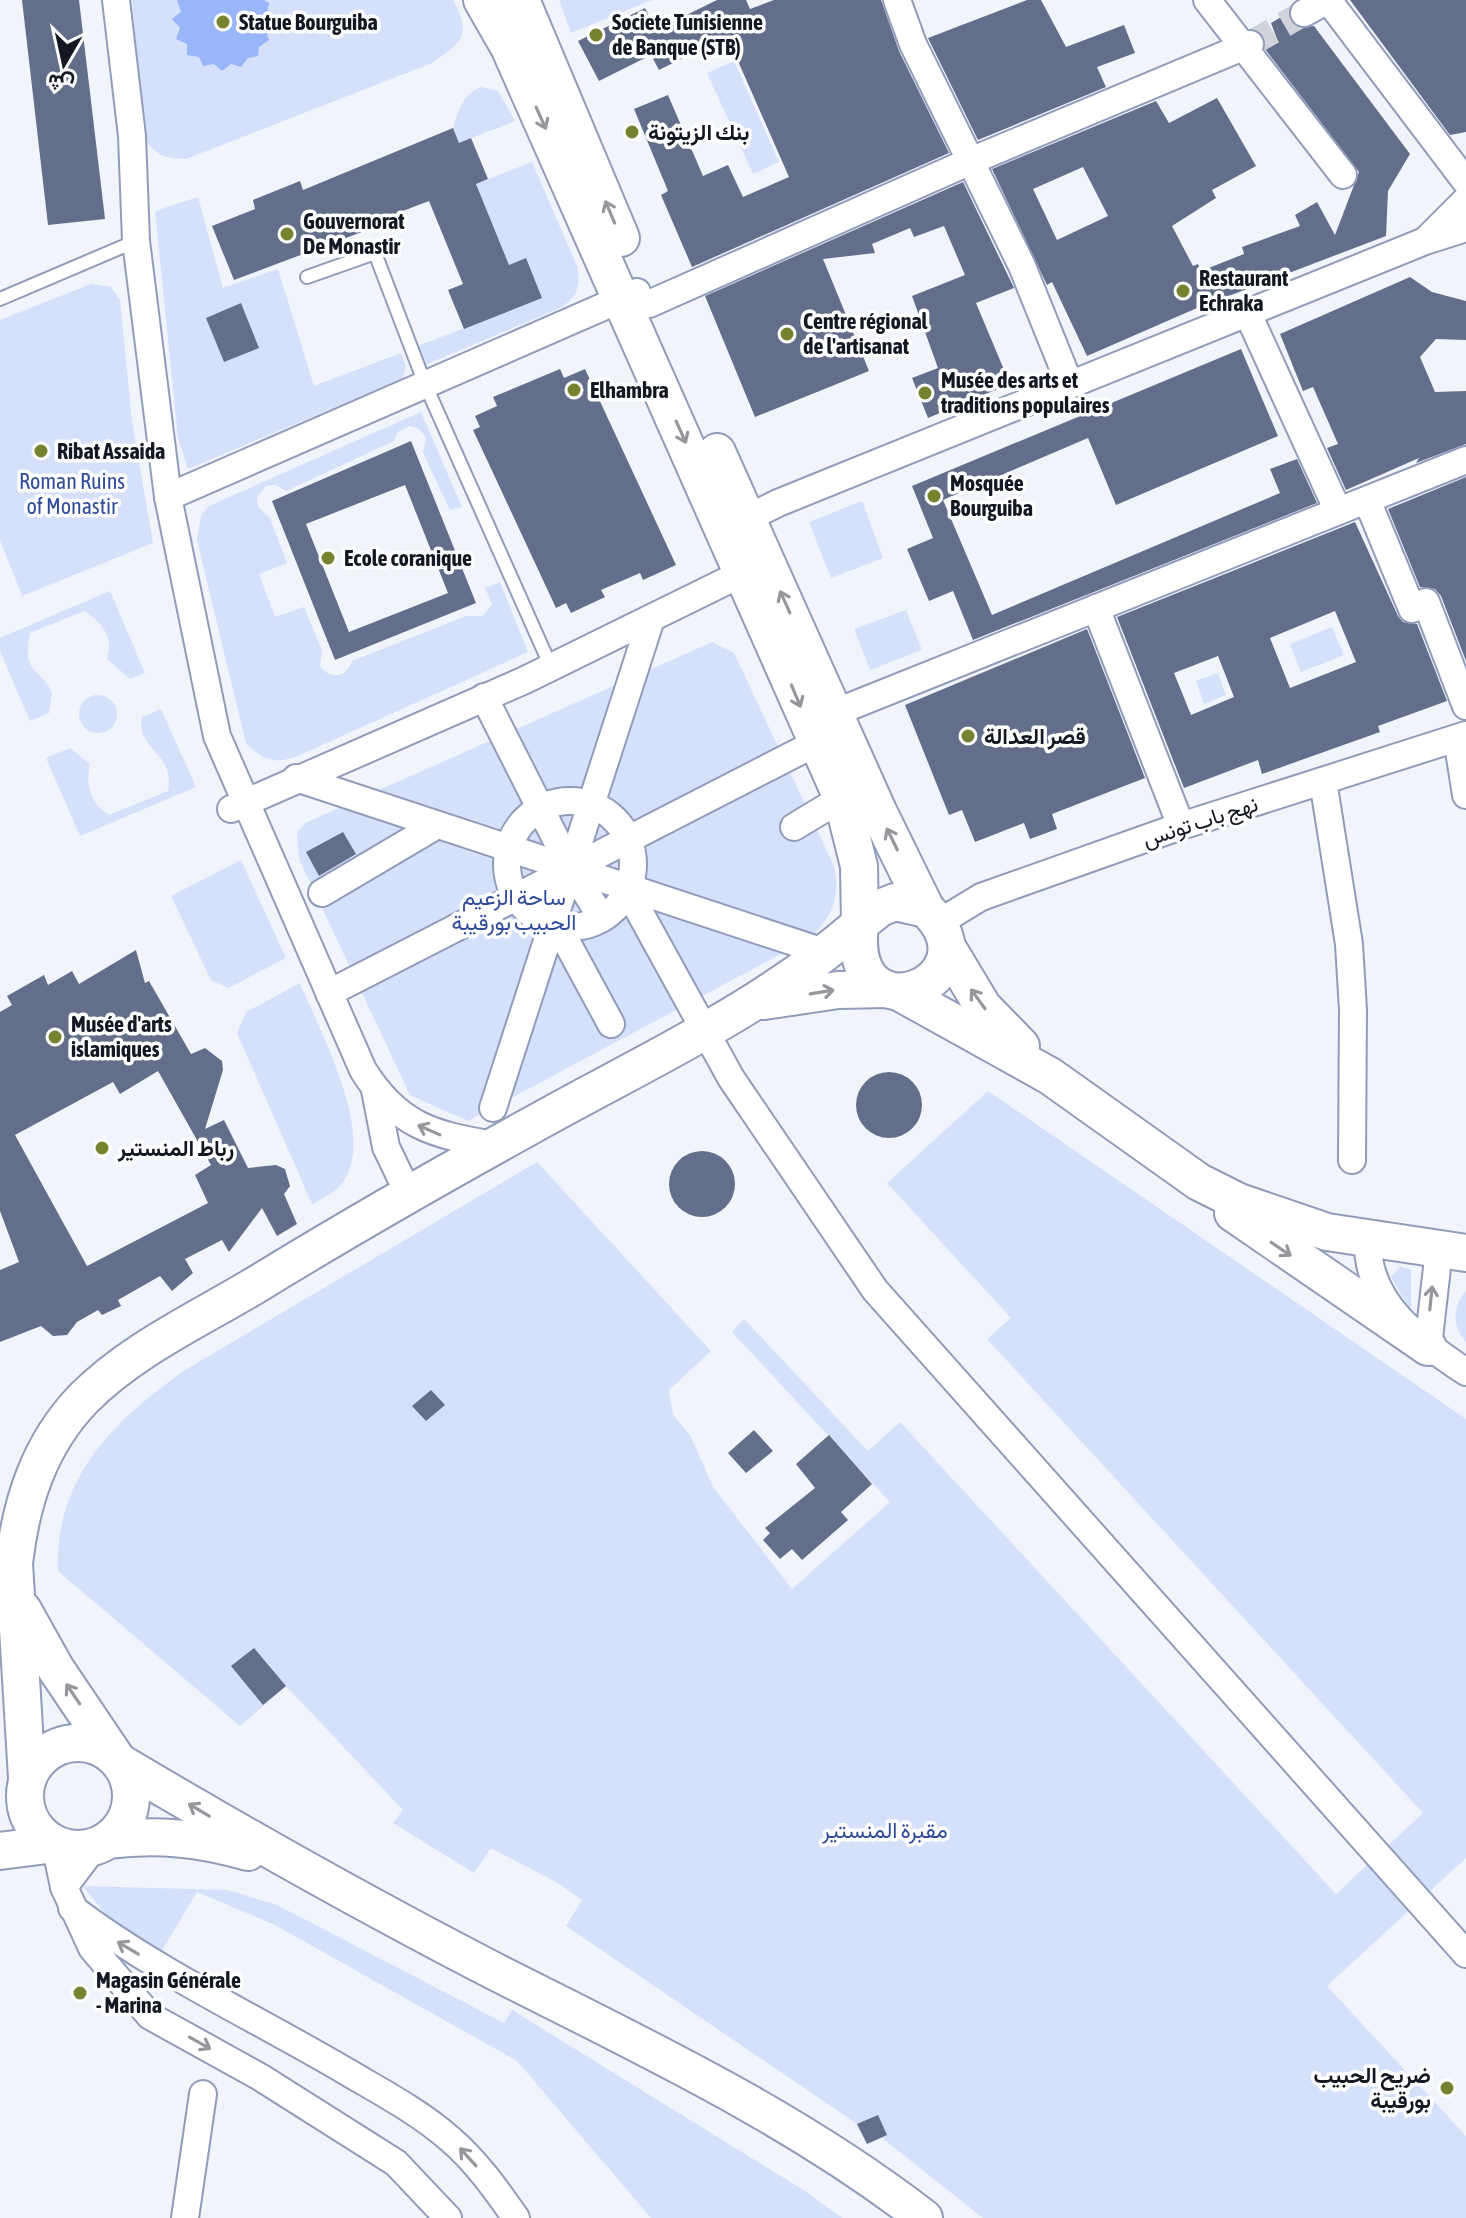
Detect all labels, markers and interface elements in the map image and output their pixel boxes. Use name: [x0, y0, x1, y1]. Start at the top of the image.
place label: Statue Bourguiba: [239, 9, 378, 35]
place label: Societe Tunisienne de Banque (STB): [612, 9, 763, 60]
marker: Statue Bourguiba: [214, 13, 232, 31]
north arrow: [24, 24, 104, 104]
marker: Societe Tunisienne de Banque (STB): [587, 26, 605, 44]
text: ش: [46, 68, 76, 99]
one-way arrow: [534, 105, 549, 130]
place label: بنك الزيتونة: [648, 119, 749, 146]
marker: بنك الزيتونة: [623, 123, 641, 141]
one-way arrow: [601, 200, 616, 225]
place label: Gouvernorat De Monastir: [303, 208, 405, 259]
marker: Gouvernorat De Monastir: [278, 225, 296, 243]
place label: Restaurant Echraka: [1199, 265, 1289, 316]
marker: Restaurant Echraka: [1174, 282, 1192, 300]
place label: Centre régional de l'artisanat: [803, 308, 929, 359]
marker: Centre régional de l'artisanat: [778, 325, 796, 343]
place label: Musée des arts et traditions populaires: [940, 367, 1110, 418]
place label: Elhambra: [590, 377, 669, 403]
marker: Elhambra: [565, 381, 583, 399]
marker: Musée des arts et traditions populaires: [916, 384, 934, 402]
one-way arrow: [674, 420, 689, 444]
place label: Ribat Assaida: [57, 438, 165, 464]
marker: Ribat Assaida: [32, 442, 50, 460]
park label: Roman Ruins of Monastir: [19, 468, 125, 519]
place label: Mosquée Bourguiba: [950, 470, 1033, 521]
marker: Mosquée Bourguiba: [925, 487, 943, 505]
place label: Ecole coranique: [344, 545, 472, 571]
marker: Ecole coranique: [319, 549, 337, 567]
one-way arrow: [777, 590, 792, 615]
one-way arrow: [790, 683, 805, 708]
place label: قصر العدالة: [984, 723, 1086, 750]
marker: قصر العدالة: [959, 727, 977, 745]
street label: نهج باب تونس: [1139, 790, 1262, 854]
one-way arrow: [884, 828, 899, 852]
park label: ساحة الزعيم الحبيب بورقيبة: [452, 884, 576, 936]
one-way arrow: [809, 984, 834, 999]
one-way arrow: [969, 989, 986, 1011]
place label: Musée d'arts islamiques: [71, 1011, 172, 1062]
marker: Musée d'arts islamiques: [46, 1028, 64, 1046]
one-way arrow: [418, 1121, 442, 1136]
place label: رباط المنستير: [117, 1135, 234, 1162]
marker: رباط المنستير: [93, 1139, 111, 1157]
one-way arrow: [1270, 1241, 1292, 1257]
one-way arrow: [1424, 1286, 1439, 1311]
one-way arrow: [65, 1683, 81, 1705]
one-way arrow: [188, 1801, 211, 1817]
park label: مقبرة المنستير: [821, 1817, 948, 1844]
one-way arrow: [117, 1940, 140, 1956]
place label: Magasin Générale - Marina: [96, 1967, 241, 2018]
marker: Magasin Générale - Marina: [71, 1984, 89, 2002]
one-way arrow: [187, 2036, 211, 2051]
place label: ضريح الحبيب بورقيبة: [1313, 2062, 1431, 2114]
marker: ضريح الحبيب بورقيبة: [1438, 2079, 1456, 2097]
one-way arrow: [458, 2147, 477, 2167]

